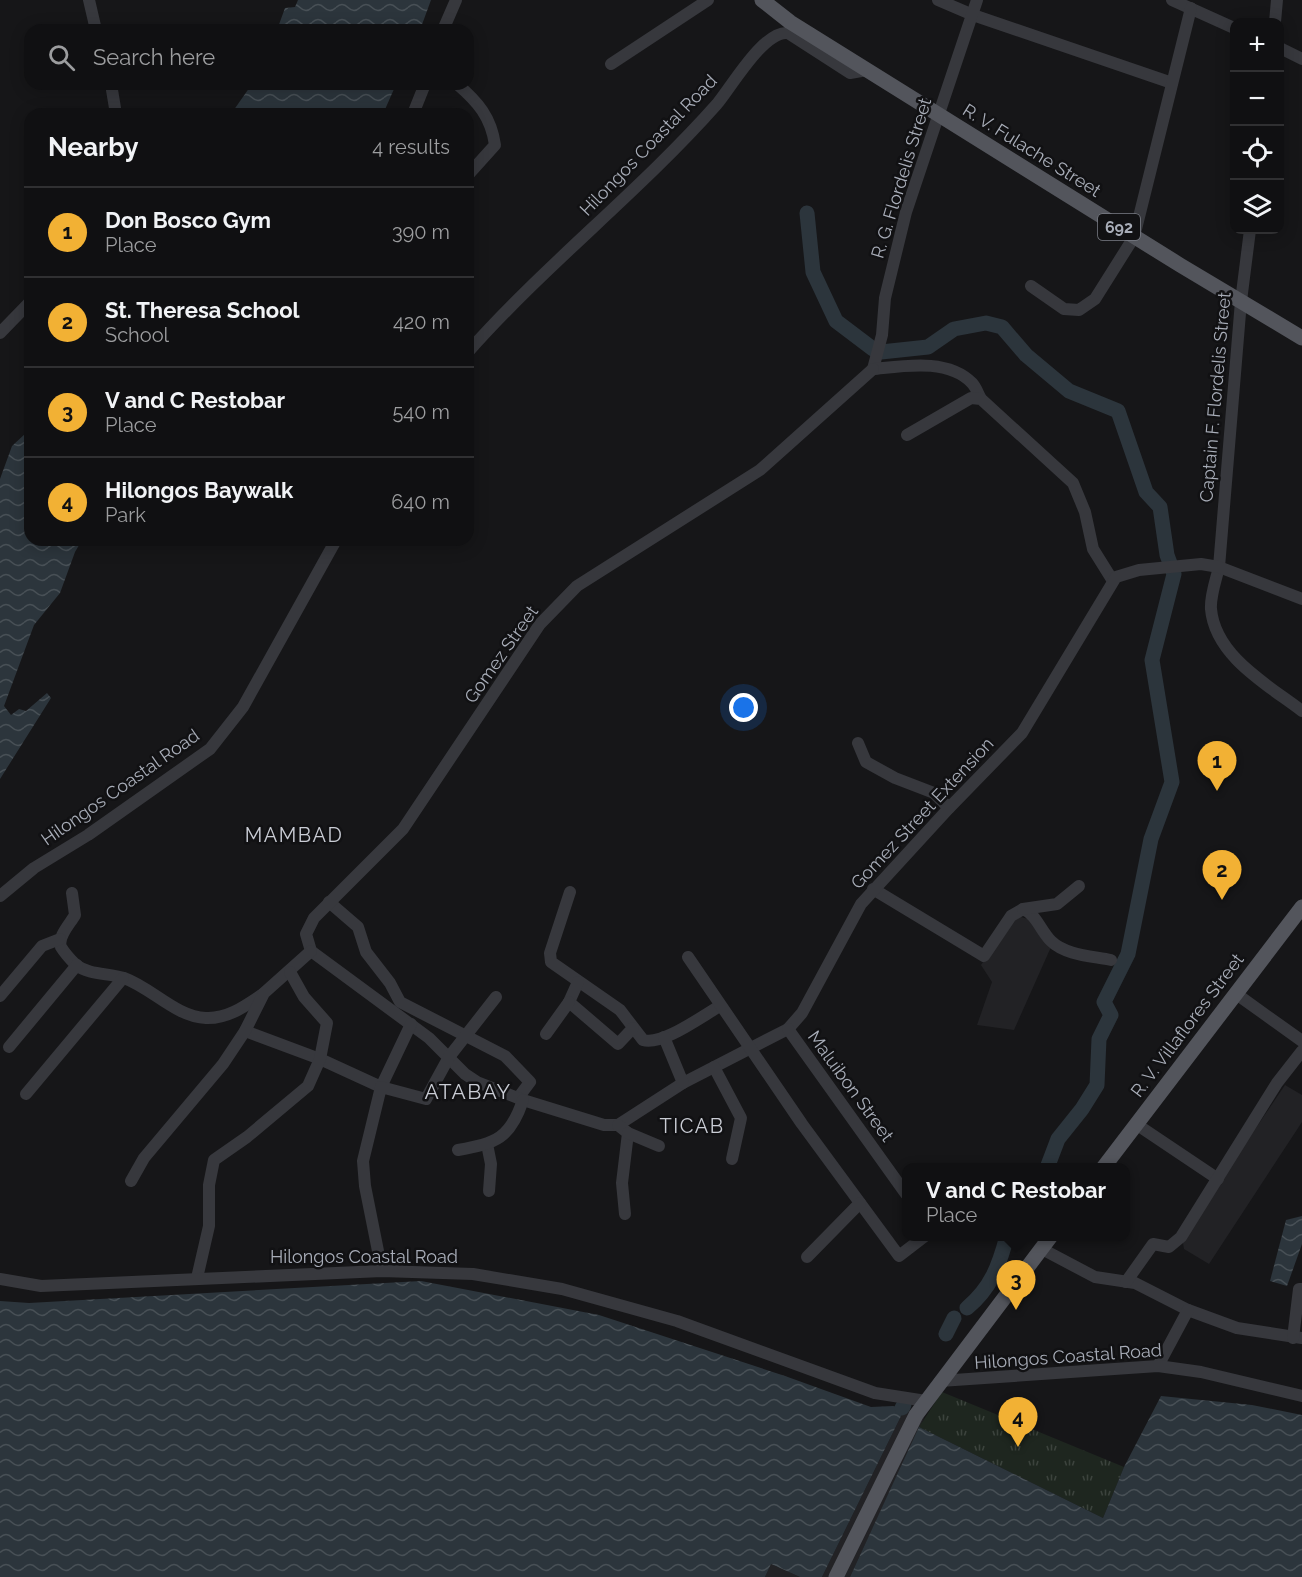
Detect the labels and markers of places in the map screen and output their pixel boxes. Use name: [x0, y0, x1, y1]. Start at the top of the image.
pin: 1: [1198, 742, 1236, 791]
pin: 2: [1202, 850, 1242, 900]
pin: 3: [996, 1260, 1036, 1310]
pin: 4: [998, 1398, 1038, 1447]

